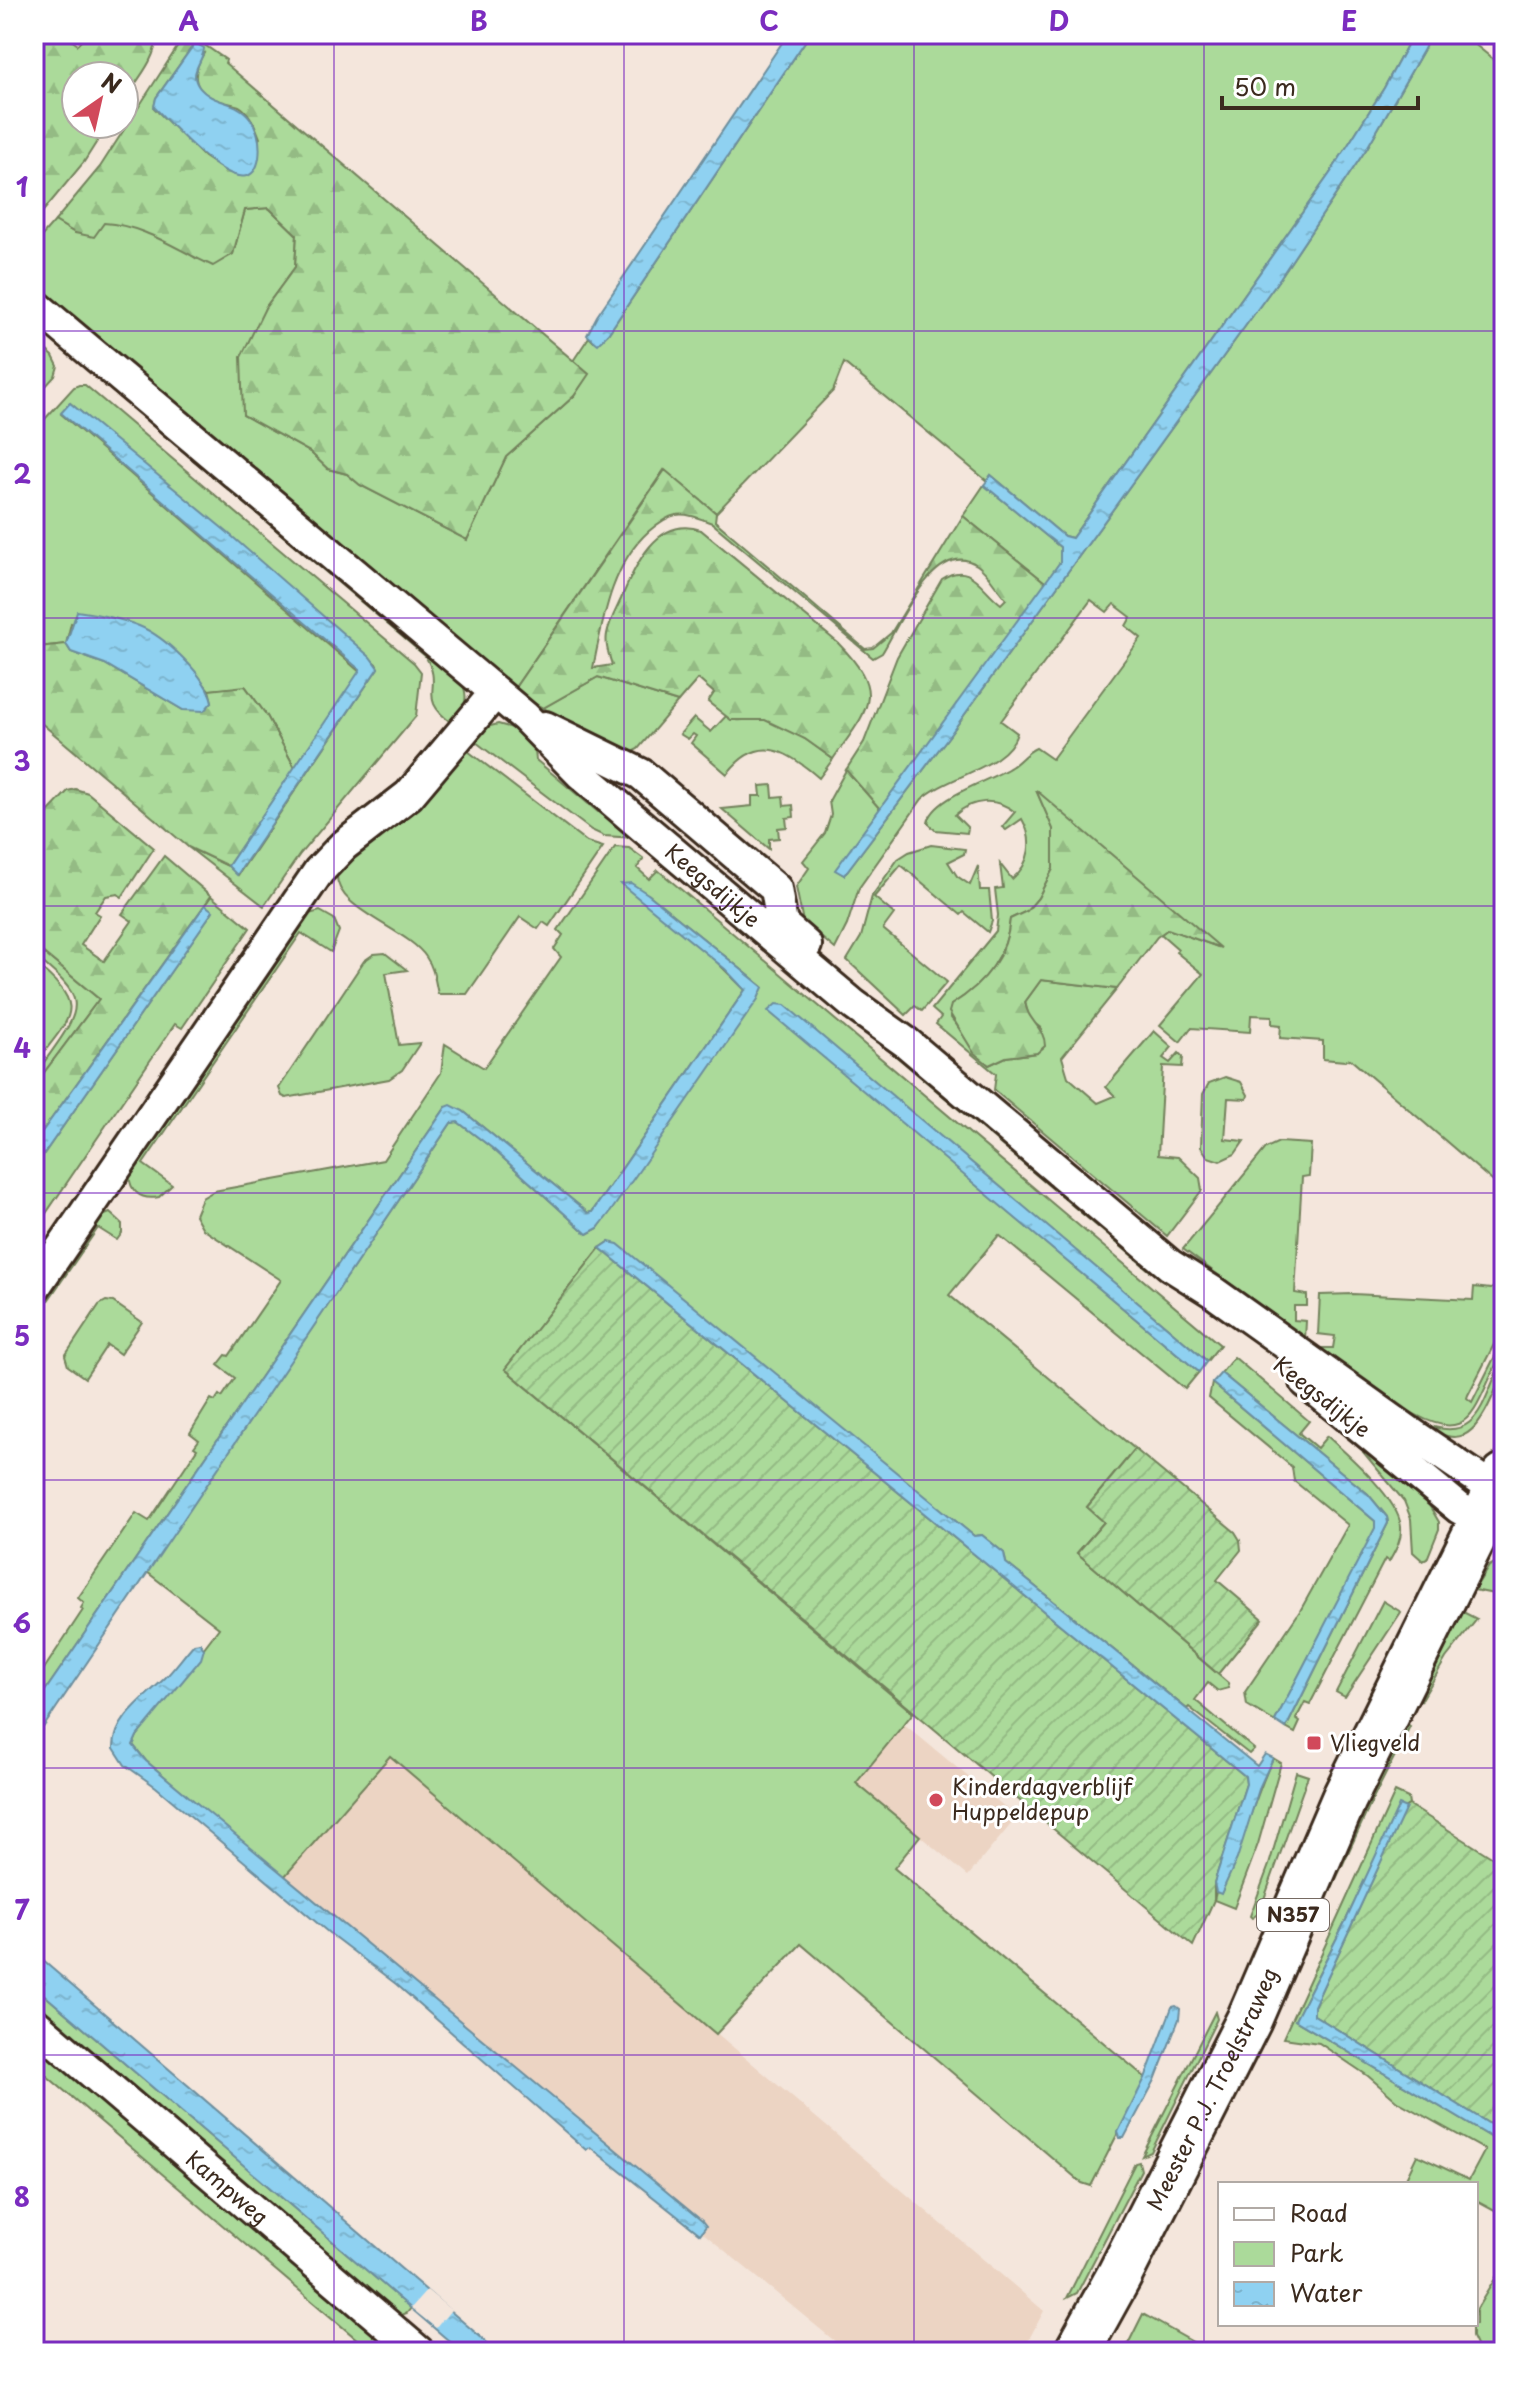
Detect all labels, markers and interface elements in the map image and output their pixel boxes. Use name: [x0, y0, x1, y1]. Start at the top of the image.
text: A: [179, 1, 199, 40]
text: B: [470, 1, 488, 40]
text: C: [759, 1, 779, 40]
text: D: [1049, 1, 1069, 40]
text: E: [1341, 1, 1357, 40]
north arrow: [60, 60, 140, 140]
scale bar: [1222, 60, 1418, 110]
text: N: [96, 64, 128, 101]
text: 50 m: [1234, 68, 1296, 104]
text: 1: [16, 167, 28, 206]
text: 2: [13, 454, 31, 493]
text: 3: [13, 741, 31, 780]
street label: Keegsdijkje: [659, 835, 768, 934]
text: 4: [13, 1028, 31, 1067]
text: 5: [14, 1316, 30, 1355]
street label: Keegsdijkje: [1267, 1347, 1379, 1444]
text: 6: [13, 1603, 31, 1642]
place label: Vliegveld: [1330, 1725, 1420, 1758]
marker: Vliegveld: [1305, 1734, 1323, 1752]
place label: Kinderdagverblijf Huppeldepup: [952, 1769, 1134, 1827]
marker: Kinderdagverblijf Huppeldepup: [927, 1791, 945, 1809]
text: 7: [15, 1890, 30, 1929]
road number: N357: [1257, 1899, 1329, 1931]
street label: Meester P.J. Troelstraweg: [1137, 1962, 1285, 2216]
street label: Kampweg: [179, 2142, 277, 2232]
text: 8: [14, 2177, 30, 2216]
legend: [1218, 2182, 1478, 2326]
text: Road: [1290, 2194, 1348, 2230]
text: Park: [1290, 2234, 1344, 2270]
text: Water: [1290, 2274, 1363, 2310]

